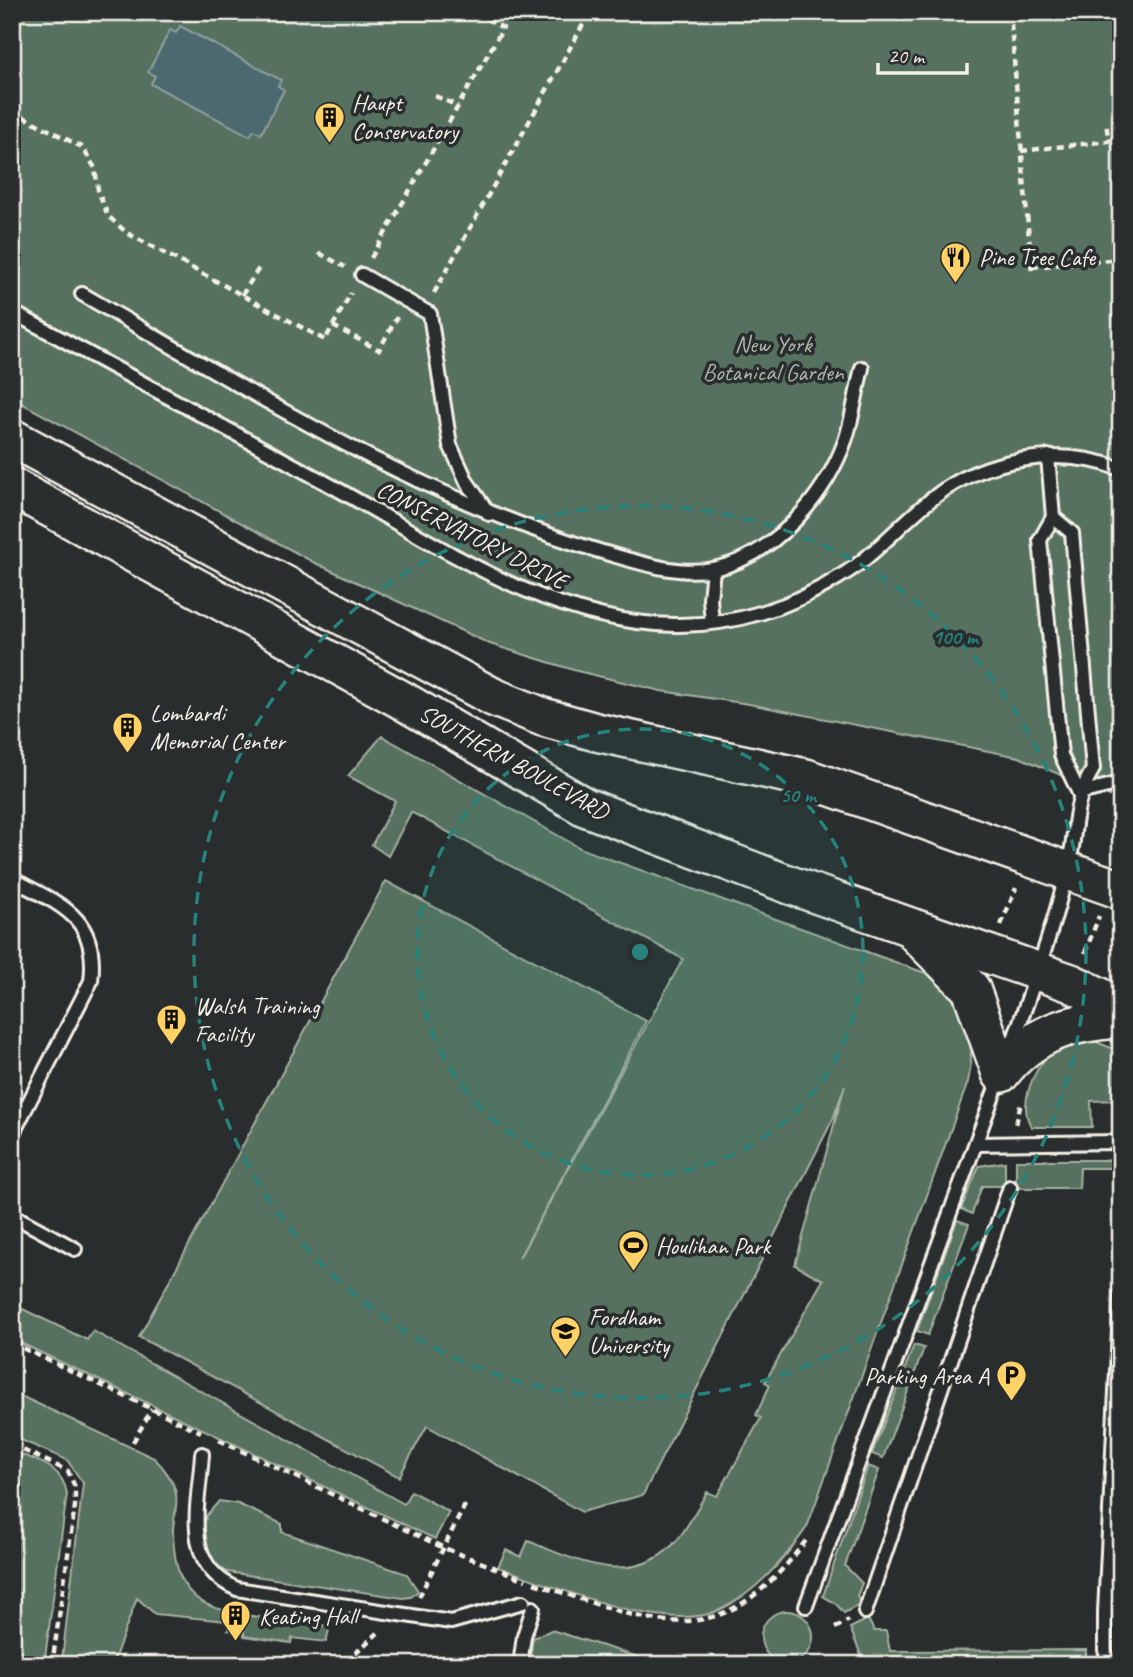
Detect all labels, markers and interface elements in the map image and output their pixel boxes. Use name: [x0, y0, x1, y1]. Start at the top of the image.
scale bar: [878, 32, 967, 76]
text: 20 m: [888, 43, 926, 69]
place label: Haupt Conservatory: [352, 88, 460, 146]
building icon: Haupt Conservatory: [312, 100, 346, 144]
restaurant icon: Pine Tree Cafe: [939, 240, 973, 284]
place label: Pine Tree Cafe: [979, 242, 1097, 272]
park label: New York Botanical Garden: [702, 329, 845, 387]
street label: CONSERVATORY DRIVE: [372, 474, 575, 597]
text: 100 m: [932, 624, 980, 650]
place label: Lombardi Memorial Center: [150, 698, 287, 756]
street label: SOUTHERN BOULEVARD: [414, 698, 616, 827]
building icon: Lombardi Memorial Center: [110, 710, 144, 754]
text: 50 m: [780, 782, 818, 808]
centre of rings: [628, 940, 652, 964]
place label: Walsh Training Facility: [195, 991, 321, 1049]
building icon: Walsh Training Facility: [155, 1003, 189, 1047]
sports icon: Houlihan Park: [616, 1229, 650, 1273]
place label: Houlihan Park: [656, 1231, 773, 1261]
place label: Fordham University: [589, 1302, 671, 1360]
school or university icon: Fordham University: [549, 1314, 583, 1358]
parking icon: Parking Area A: [995, 1359, 1029, 1403]
place label: Parking Area A: [864, 1361, 990, 1391]
building icon: Keating Hall: [219, 1599, 253, 1643]
place label: Keating Hall: [259, 1601, 361, 1631]

